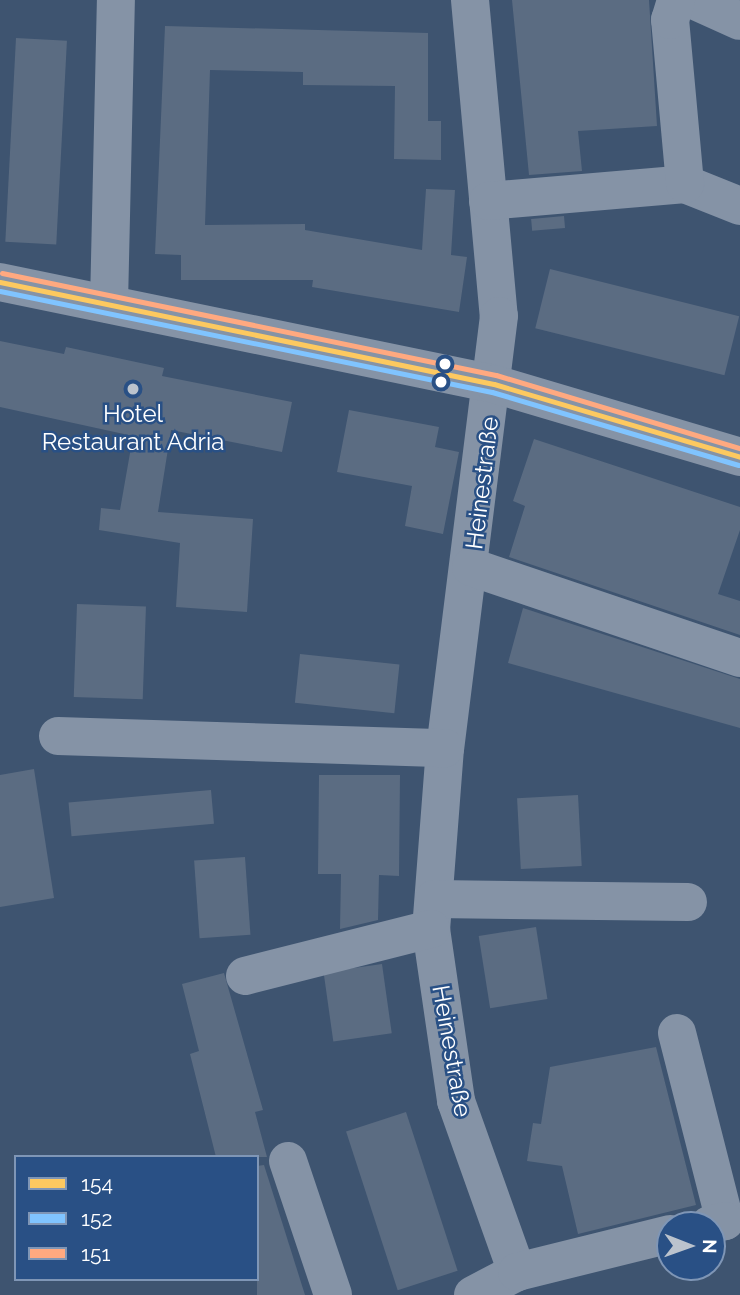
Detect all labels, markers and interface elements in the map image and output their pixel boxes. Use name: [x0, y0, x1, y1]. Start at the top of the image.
unlabelled marker: [438, 357, 452, 371]
unlabelled marker: [434, 375, 448, 389]
marker: Hotel Restaurant Adria: [125, 381, 141, 397]
place label: Hotel Restaurant Adria: [41, 400, 225, 456]
street label: Heinestraße: [460, 415, 504, 551]
street label: Heinestraße: [426, 983, 478, 1119]
legend: [14, 1155, 259, 1281]
text: 154: [81, 1171, 113, 1196]
text: 152: [81, 1206, 112, 1231]
north arrow: [656, 1211, 726, 1281]
text: N: [699, 1239, 721, 1254]
text: 151: [81, 1241, 110, 1266]

